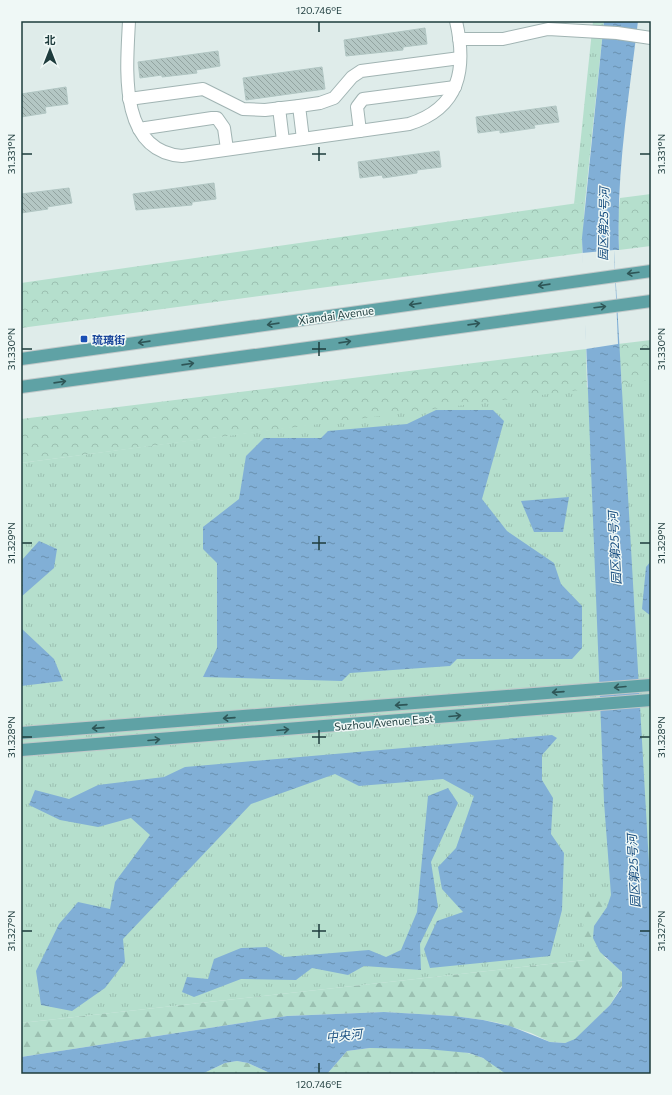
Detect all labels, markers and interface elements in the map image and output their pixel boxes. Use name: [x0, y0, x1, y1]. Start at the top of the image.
text: 120.746°E: [296, 4, 342, 16]
north arrow: [30, 30, 70, 70]
text: 北: [45, 33, 56, 46]
text: 31.331°N: [5, 134, 17, 174]
text: 31.331°N: [655, 134, 667, 174]
water label: 园区第25号河: [595, 185, 611, 261]
one-way arrow: [627, 269, 640, 277]
one-way arrow: [538, 281, 551, 289]
one-way arrow: [409, 300, 422, 308]
street label: Xiandai Avenue: [297, 303, 375, 327]
one-way arrow: [593, 303, 606, 311]
one-way arrow: [267, 320, 280, 328]
one-way arrow: [467, 320, 480, 328]
text: 31.330°N: [5, 328, 17, 370]
text: 31.330°N: [655, 328, 667, 370]
place label: 琉璃街: [92, 333, 125, 346]
marker: 琉璃街: [79, 334, 89, 344]
one-way arrow: [138, 338, 151, 346]
one-way arrow: [338, 338, 351, 346]
one-way arrow: [181, 360, 194, 368]
one-way arrow: [53, 378, 66, 385]
water label: 园区第25号河: [605, 509, 623, 585]
text: 31.329°N: [5, 522, 17, 564]
text: 31.329°N: [655, 522, 667, 564]
one-way arrow: [614, 684, 627, 691]
one-way arrow: [552, 689, 565, 696]
one-way arrow: [395, 701, 408, 708]
street label: Suzhou Avenue East: [334, 711, 435, 733]
one-way arrow: [448, 713, 461, 720]
one-way arrow: [223, 715, 236, 722]
text: 31.328°N: [5, 716, 17, 758]
text: 31.328°N: [655, 716, 667, 758]
one-way arrow: [92, 724, 105, 731]
one-way arrow: [276, 726, 289, 733]
one-way arrow: [147, 736, 160, 744]
water label: 园区第25号河: [624, 832, 642, 908]
text: 31.327°N: [5, 910, 17, 952]
text: 31.327°N: [655, 910, 667, 952]
water label: 中央河: [325, 1026, 365, 1044]
text: 120.746°E: [296, 1078, 342, 1090]

